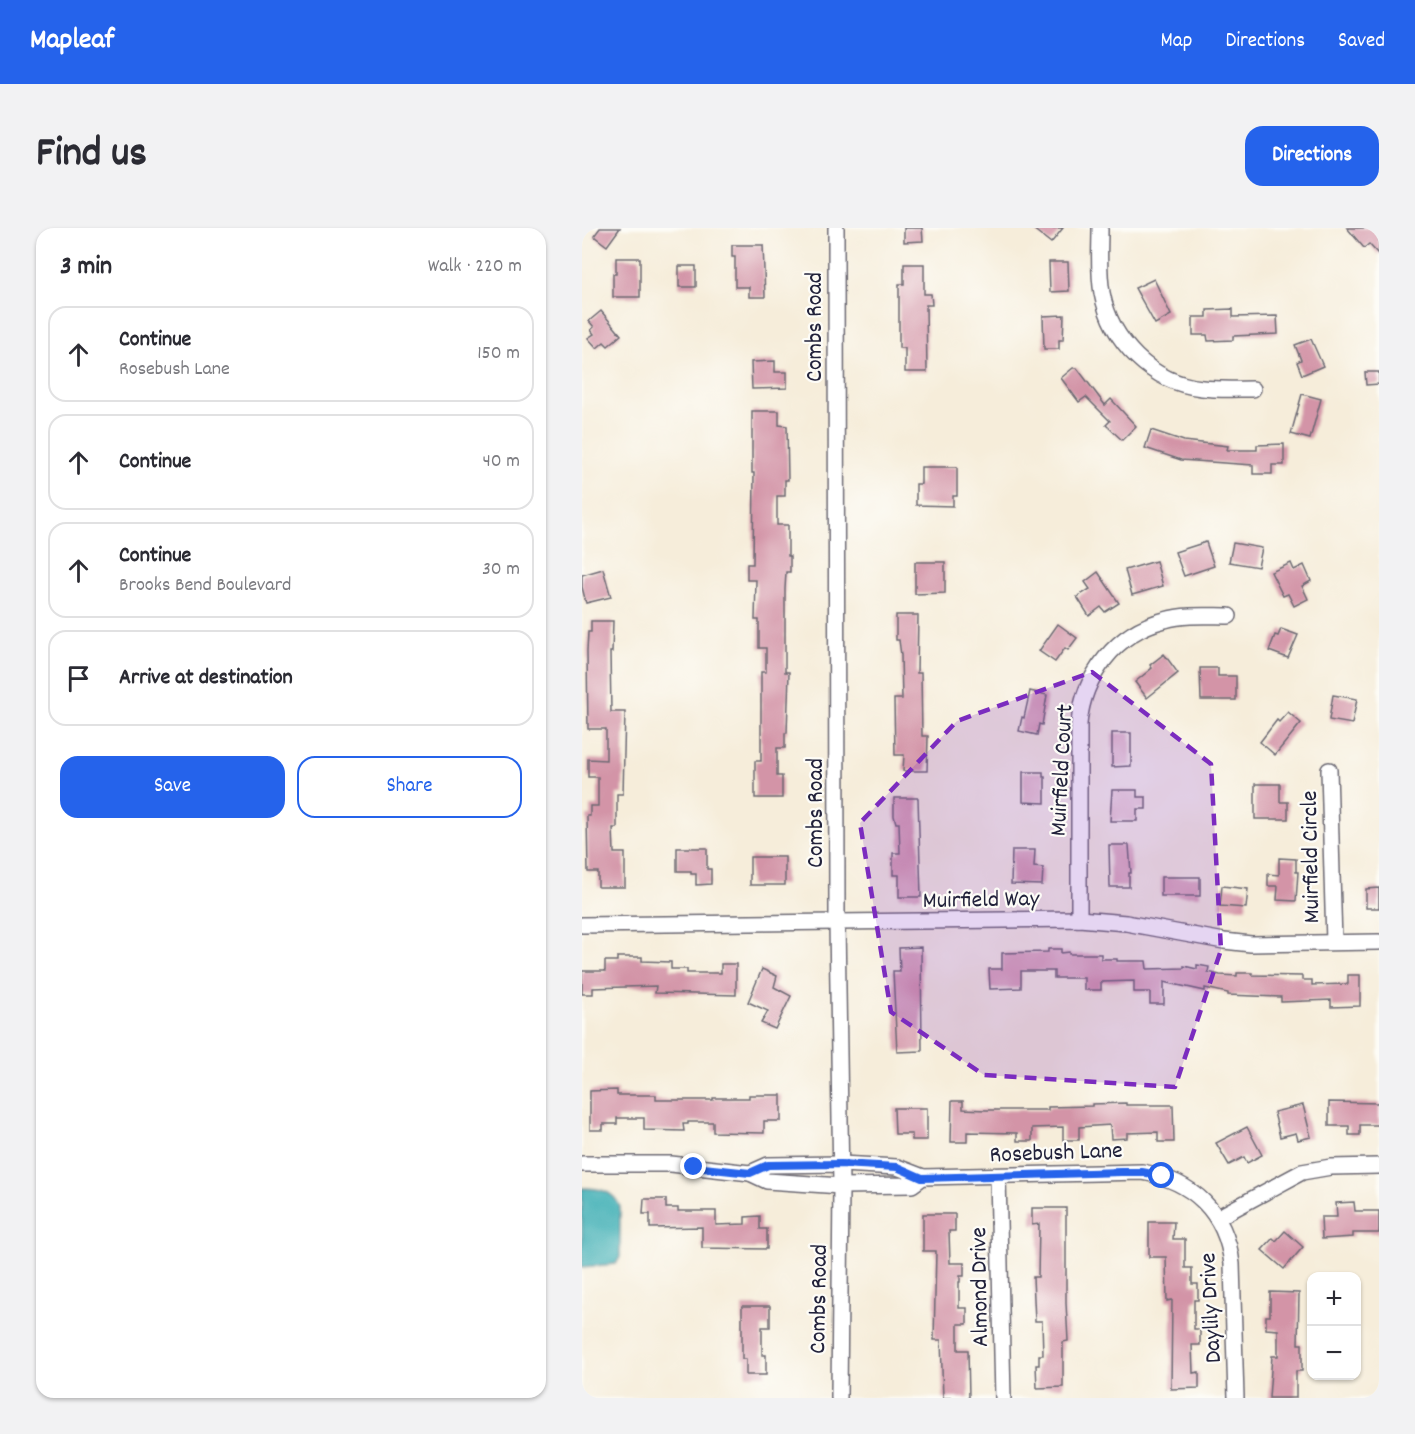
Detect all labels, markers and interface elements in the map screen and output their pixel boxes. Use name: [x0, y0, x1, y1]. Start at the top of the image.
text: Mapleaf: [30, 22, 114, 62]
text: Map: [1161, 27, 1192, 57]
text: Directions: [1225, 27, 1305, 57]
text: Saved: [1338, 27, 1385, 57]
text: Find us: [36, 126, 147, 186]
button: Directions: [1245, 126, 1379, 186]
text: 3 min: [60, 249, 112, 286]
text: Walk · 220 m: [428, 253, 522, 281]
street label: Combs Road: [799, 272, 833, 382]
text: Continue: [119, 325, 191, 356]
icon: ahead: [62, 338, 95, 371]
text: 150 m: [477, 340, 520, 368]
text: Rosebush Lane: [119, 356, 230, 384]
icon: ahead: [62, 446, 95, 479]
text: Continue: [119, 447, 191, 478]
text: 40 m: [482, 448, 520, 476]
text: Continue: [119, 541, 191, 572]
icon: ahead: [62, 554, 95, 587]
text: 30 m: [482, 556, 520, 584]
text: Brooks Bend Boulevard: [119, 572, 291, 600]
icon: arrive: [62, 662, 95, 695]
text: Arrive at destination: [119, 663, 293, 694]
street label: Muirfield Court: [1043, 703, 1083, 837]
button: Save: [60, 756, 285, 818]
button: Share: [297, 756, 522, 818]
street label: Combs Road: [800, 758, 834, 868]
street label: Muirfield Circle: [1294, 790, 1330, 924]
street label: Muirfield Way: [922, 883, 1041, 919]
street label: Rosebush Lane: [989, 1135, 1123, 1173]
route end: [680, 1153, 706, 1179]
route start: [1148, 1162, 1174, 1188]
street label: Almond Drive: [963, 1227, 999, 1347]
street label: Combs Road: [802, 1244, 838, 1354]
street label: Daylily Drive: [1192, 1252, 1232, 1364]
map controls: [1307, 1272, 1361, 1380]
button: +: [1307, 1272, 1361, 1326]
button: −: [1307, 1326, 1361, 1380]

